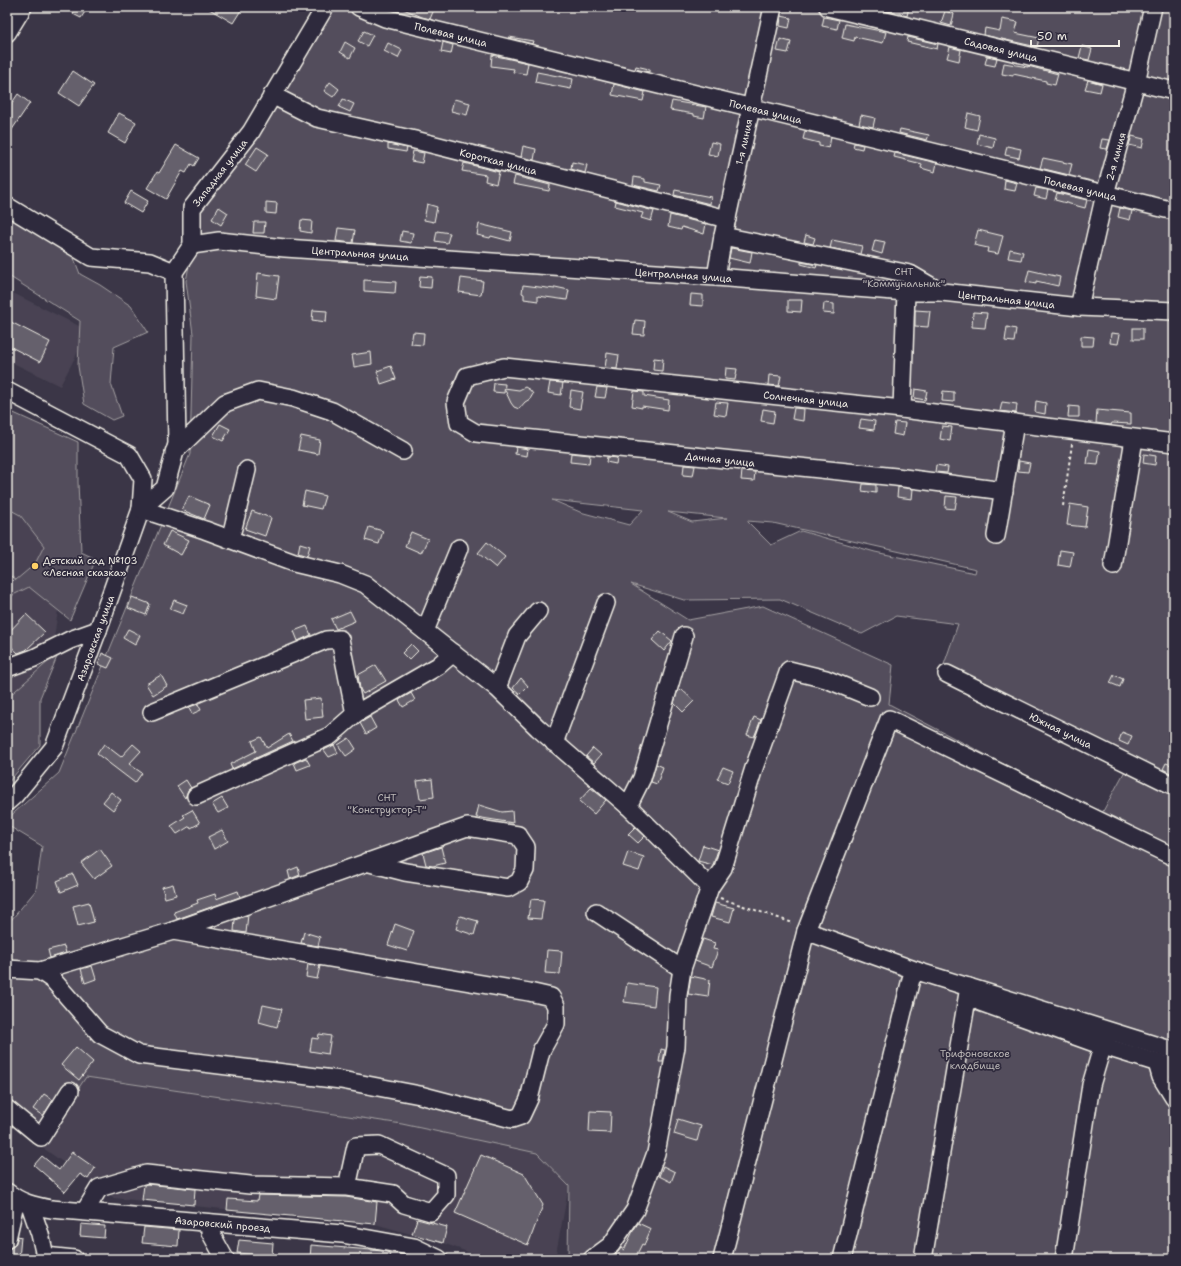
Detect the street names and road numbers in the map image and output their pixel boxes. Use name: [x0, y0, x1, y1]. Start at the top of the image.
street label: Полевая улица: [413, 19, 489, 50]
street label: Садовая улица: [963, 34, 1040, 65]
street label: Полевая улица: [728, 96, 804, 127]
street label: 1-я линия: [733, 118, 755, 166]
street label: 2-я линия: [1103, 131, 1129, 182]
street label: Западная улица: [190, 136, 251, 209]
street label: Короткая улица: [458, 146, 539, 178]
street label: Полевая улица: [1042, 173, 1119, 204]
street label: Центральная улица: [311, 244, 410, 263]
street label: Центральная улица: [634, 266, 733, 285]
street label: Центральная улица: [957, 288, 1056, 311]
street label: Солнечная улица: [763, 388, 850, 410]
street label: Дачная улица: [685, 449, 756, 470]
street label: Азаровская улица: [74, 593, 117, 683]
street label: Южная улица: [1027, 710, 1095, 752]
street label: Азаровский проезд: [174, 1214, 272, 1235]

